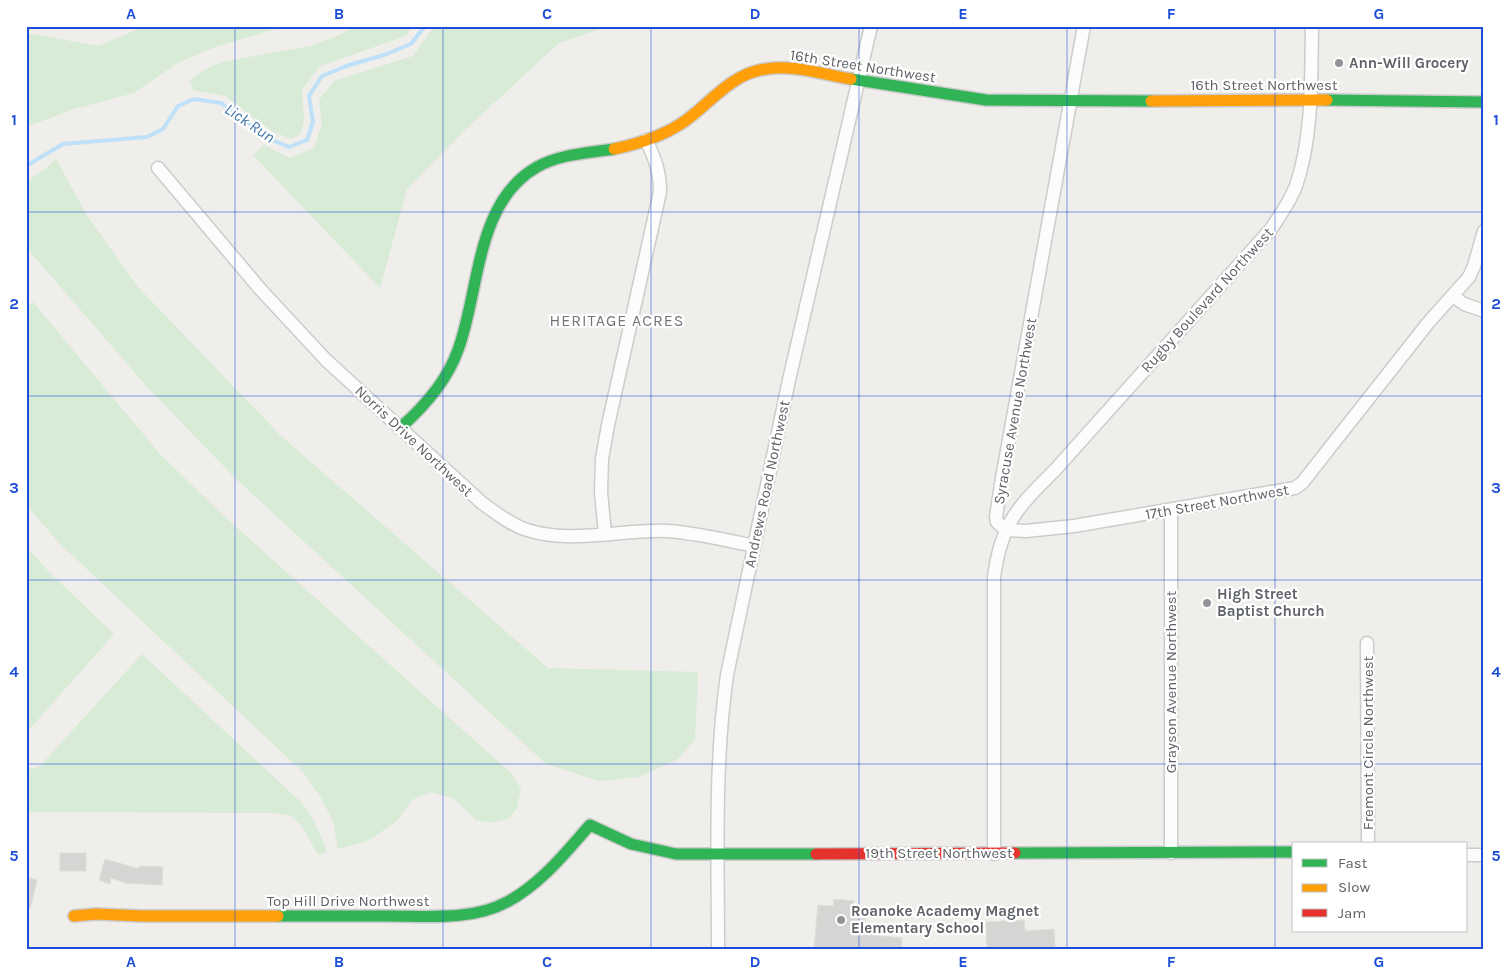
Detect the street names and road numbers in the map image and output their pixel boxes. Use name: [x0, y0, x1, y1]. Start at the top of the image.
street label: 16th Street Northwest: [789, 46, 937, 86]
street label: 16th Street Northwest: [1190, 76, 1338, 94]
street label: Rugby Boulevard Northwest: [1137, 223, 1277, 376]
street label: Syracuse Avenue Northwest: [990, 316, 1040, 506]
street label: Norris Drive Northwest: [351, 382, 477, 501]
street label: Andrews Road Northwest: [740, 398, 794, 569]
street label: 17th Street Northwest: [1144, 480, 1291, 524]
street label: Grayson Avenue Northwest: [1162, 590, 1180, 773]
street label: Fremont Circle Northwest: [1359, 655, 1377, 830]
street label: 19th Street Northwest: [865, 844, 1013, 862]
street label: Top Hill Drive Northwest: [267, 892, 430, 910]

